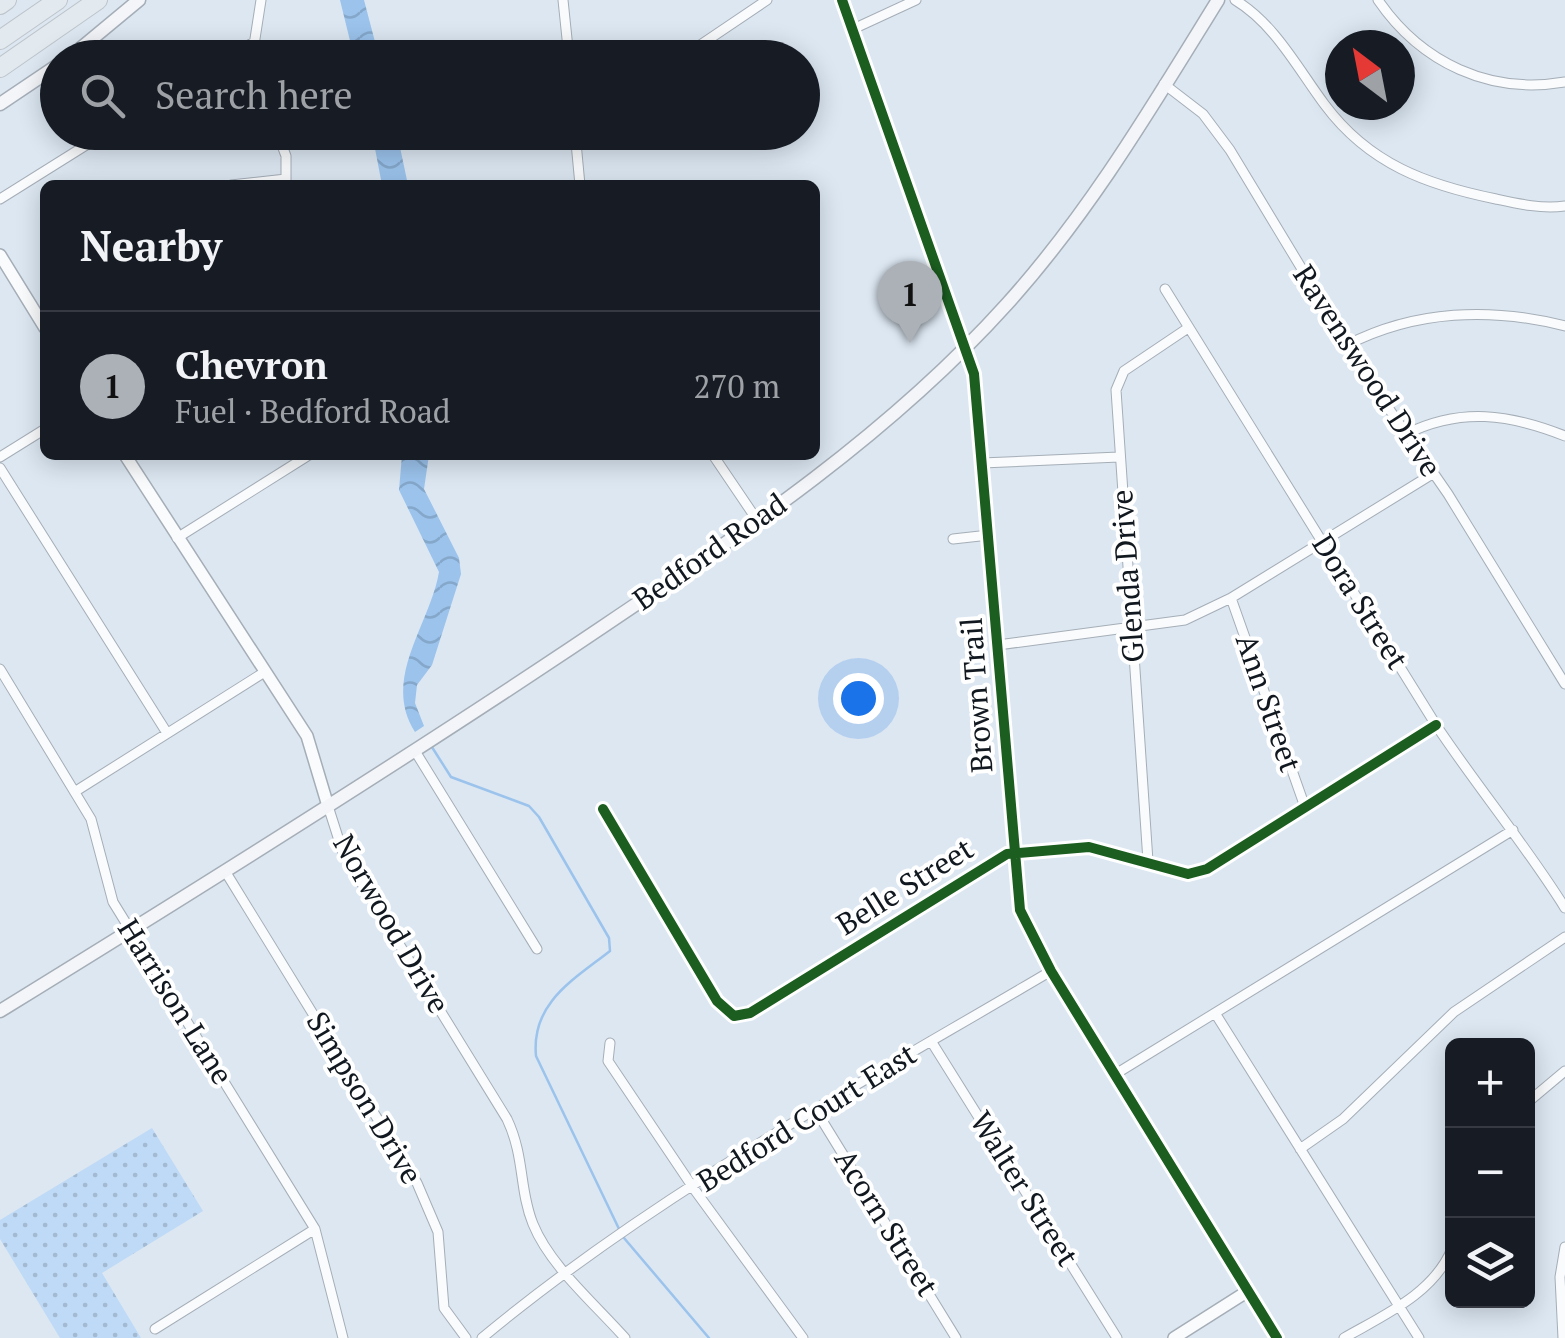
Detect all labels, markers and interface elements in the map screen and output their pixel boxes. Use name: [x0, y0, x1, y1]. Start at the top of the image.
north arrow: [1325, 30, 1415, 120]
search box: [40, 40, 820, 150]
icon: search: [75, 68, 130, 123]
text: Search here: [155, 70, 353, 120]
text: Nearby: [80, 217, 222, 273]
street label: Ravenswood Drive: [1284, 257, 1451, 484]
pin: 1: [878, 260, 942, 343]
text: Chevron: [175, 340, 328, 390]
text: 1: [103, 365, 122, 407]
text: 270 m: [693, 365, 780, 407]
text: Fuel · Bedford Road: [175, 390, 451, 432]
street label: Bedford Road: [625, 483, 794, 619]
street label: Glenda Drive: [1101, 488, 1153, 664]
street label: Dora Street: [1304, 526, 1418, 676]
street label: Brown Trail: [951, 616, 1001, 774]
street label: Ann Street: [1227, 628, 1311, 777]
your location: [833, 673, 884, 724]
street label: Norwood Drive: [324, 827, 459, 1020]
street label: Belle Street: [829, 828, 980, 944]
street label: Harrison Lane: [109, 911, 243, 1092]
street label: Simpson Drive: [298, 1004, 432, 1191]
street label: Bedford Court East: [689, 1034, 924, 1201]
map controls: [1445, 1038, 1535, 1308]
button: +: [1445, 1038, 1535, 1128]
street label: Walter Street: [961, 1104, 1088, 1273]
button: −: [1445, 1128, 1535, 1218]
street label: Acorn Street: [826, 1141, 948, 1304]
button: layers: [1445, 1218, 1535, 1308]

